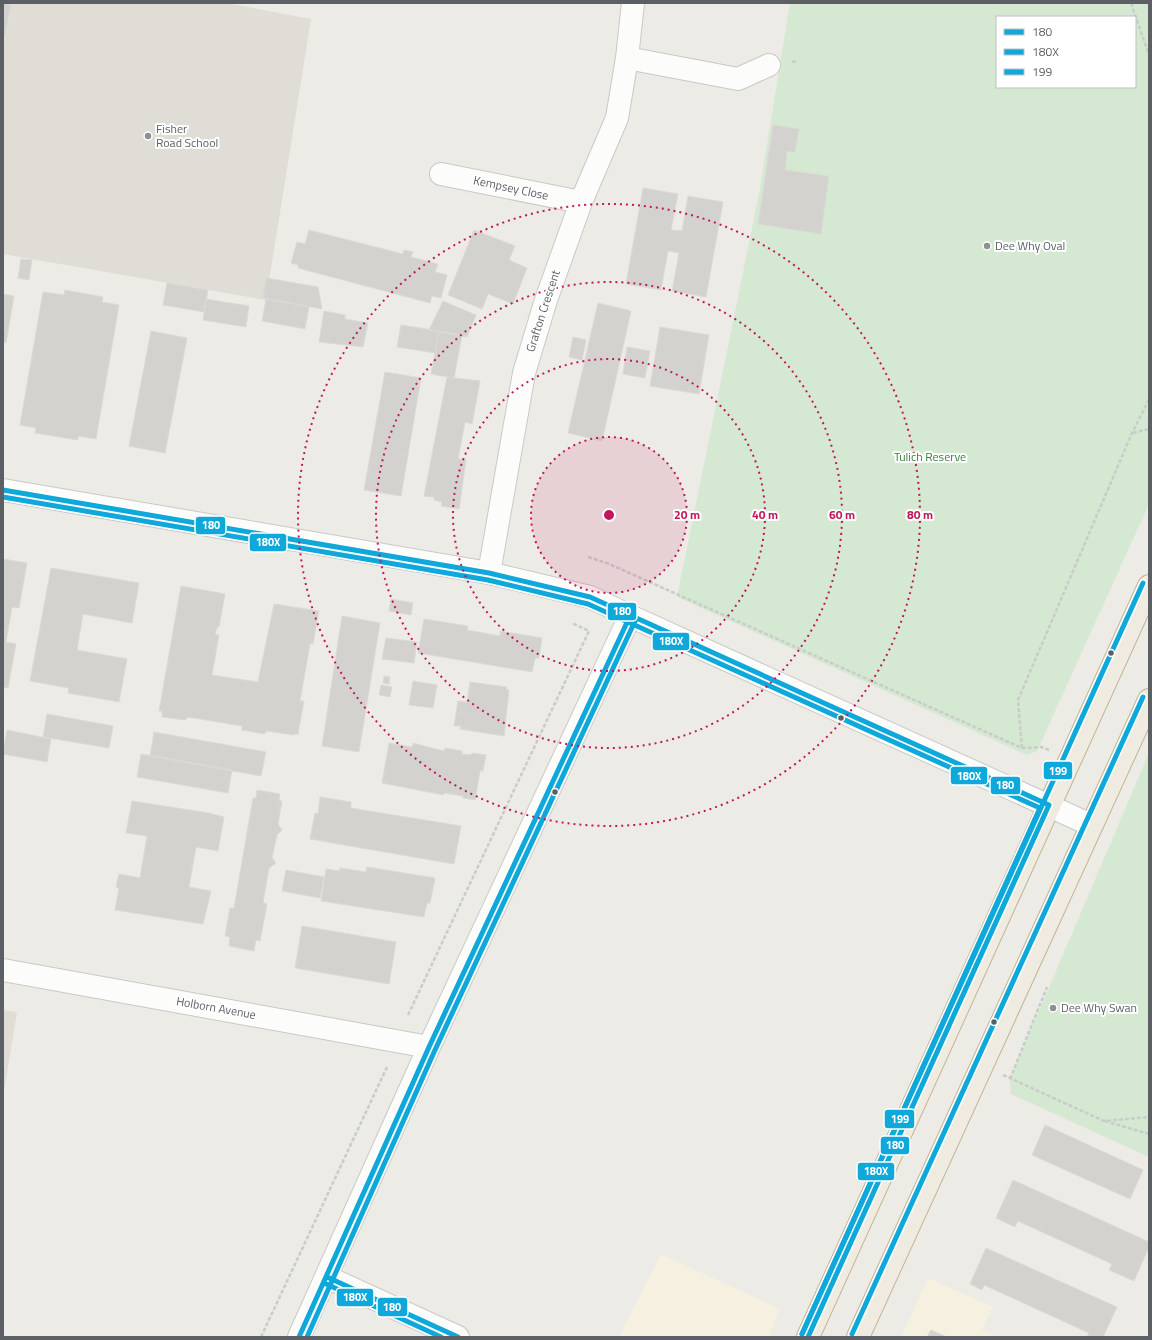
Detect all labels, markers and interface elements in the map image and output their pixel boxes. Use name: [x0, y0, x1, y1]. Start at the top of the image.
legend: [996, 16, 1136, 88]
text: 180: [1032, 22, 1052, 41]
text: 180X: [1032, 42, 1059, 61]
text: 199: [1032, 62, 1052, 81]
place label: Fisher Road School: [156, 119, 218, 152]
marker: Fisher Road School: [143, 131, 153, 141]
street label: Kempsey Close: [472, 170, 550, 205]
place label: Dee Why Oval: [995, 236, 1065, 255]
marker: Dee Why Oval: [982, 241, 992, 251]
street label: Grafton Crescent: [520, 267, 565, 354]
park label: Tulich Reserve: [894, 447, 966, 466]
text: 20 m: [674, 505, 700, 524]
text: 40 m: [752, 505, 778, 524]
text: 60 m: [829, 505, 855, 524]
text: 80 m: [907, 505, 933, 524]
centre of rings: [602, 508, 616, 522]
line badge: 180: [195, 516, 226, 535]
text: 180: [202, 517, 220, 533]
line badge: 180X: [249, 533, 287, 552]
text: 180X: [256, 534, 281, 550]
line badge: 180: [607, 602, 637, 621]
text: 180: [613, 603, 631, 619]
line badge: 180X: [652, 632, 690, 651]
text: 180X: [659, 633, 684, 649]
unlabelled marker: [1106, 648, 1116, 658]
unlabelled marker: [836, 713, 846, 723]
line badge: 199: [1043, 761, 1073, 780]
text: 199: [1049, 763, 1067, 779]
line badge: 180X: [950, 766, 988, 785]
text: 180X: [957, 768, 982, 784]
line badge: 180: [990, 776, 1021, 795]
text: 180: [996, 777, 1014, 793]
unlabelled marker: [550, 787, 560, 797]
street label: Holborn Avenue: [175, 991, 257, 1024]
place label: Dee Why Swan: [1061, 998, 1137, 1017]
marker: Dee Why Swan: [1048, 1003, 1058, 1013]
unlabelled marker: [989, 1017, 999, 1027]
line badge: 199: [884, 1109, 915, 1129]
text: 199: [891, 1111, 909, 1127]
line badge: 180: [880, 1136, 910, 1155]
text: 180: [886, 1137, 904, 1153]
line badge: 180X: [857, 1162, 895, 1181]
text: 180X: [864, 1163, 889, 1179]
line badge: 180X: [336, 1288, 374, 1307]
text: 180X: [343, 1289, 368, 1305]
line badge: 180: [377, 1297, 408, 1317]
text: 180: [383, 1299, 401, 1315]

